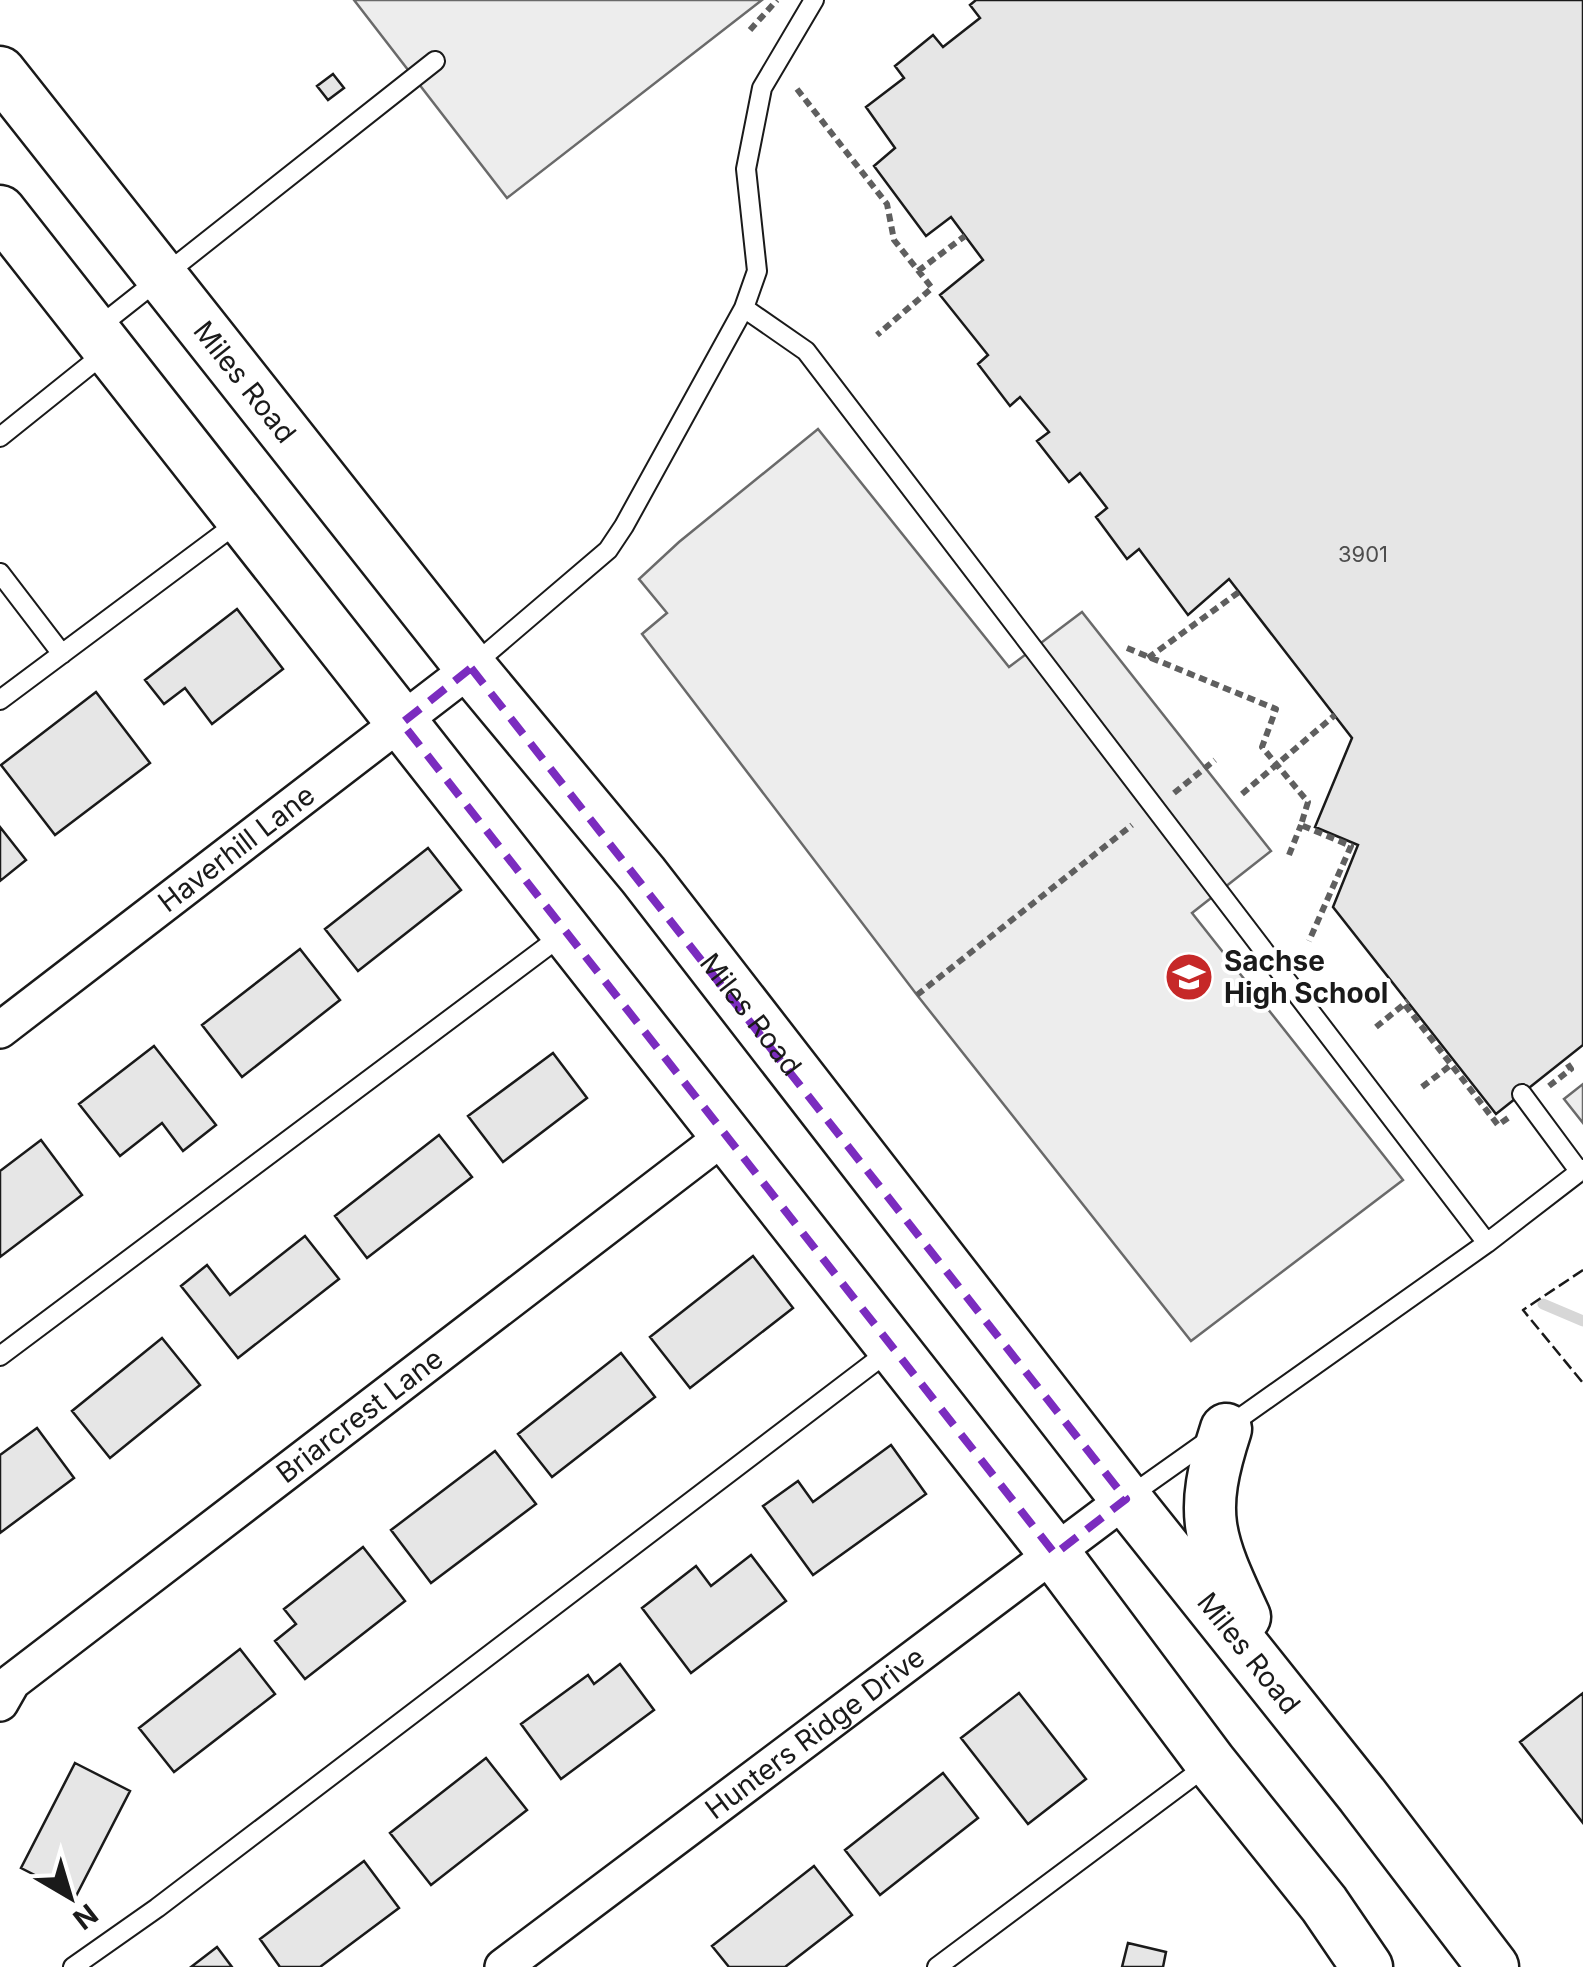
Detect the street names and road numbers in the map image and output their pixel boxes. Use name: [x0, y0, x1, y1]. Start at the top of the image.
street label: Miles Road: [186, 314, 303, 449]
street label: Haverhill Lane: [151, 778, 321, 919]
street label: Miles Road: [693, 946, 809, 1082]
street label: Briarcrest Lane: [270, 1341, 449, 1490]
street label: Miles Road: [1190, 1586, 1308, 1721]
street label: Hunters Ridge Drive: [699, 1640, 931, 1826]

